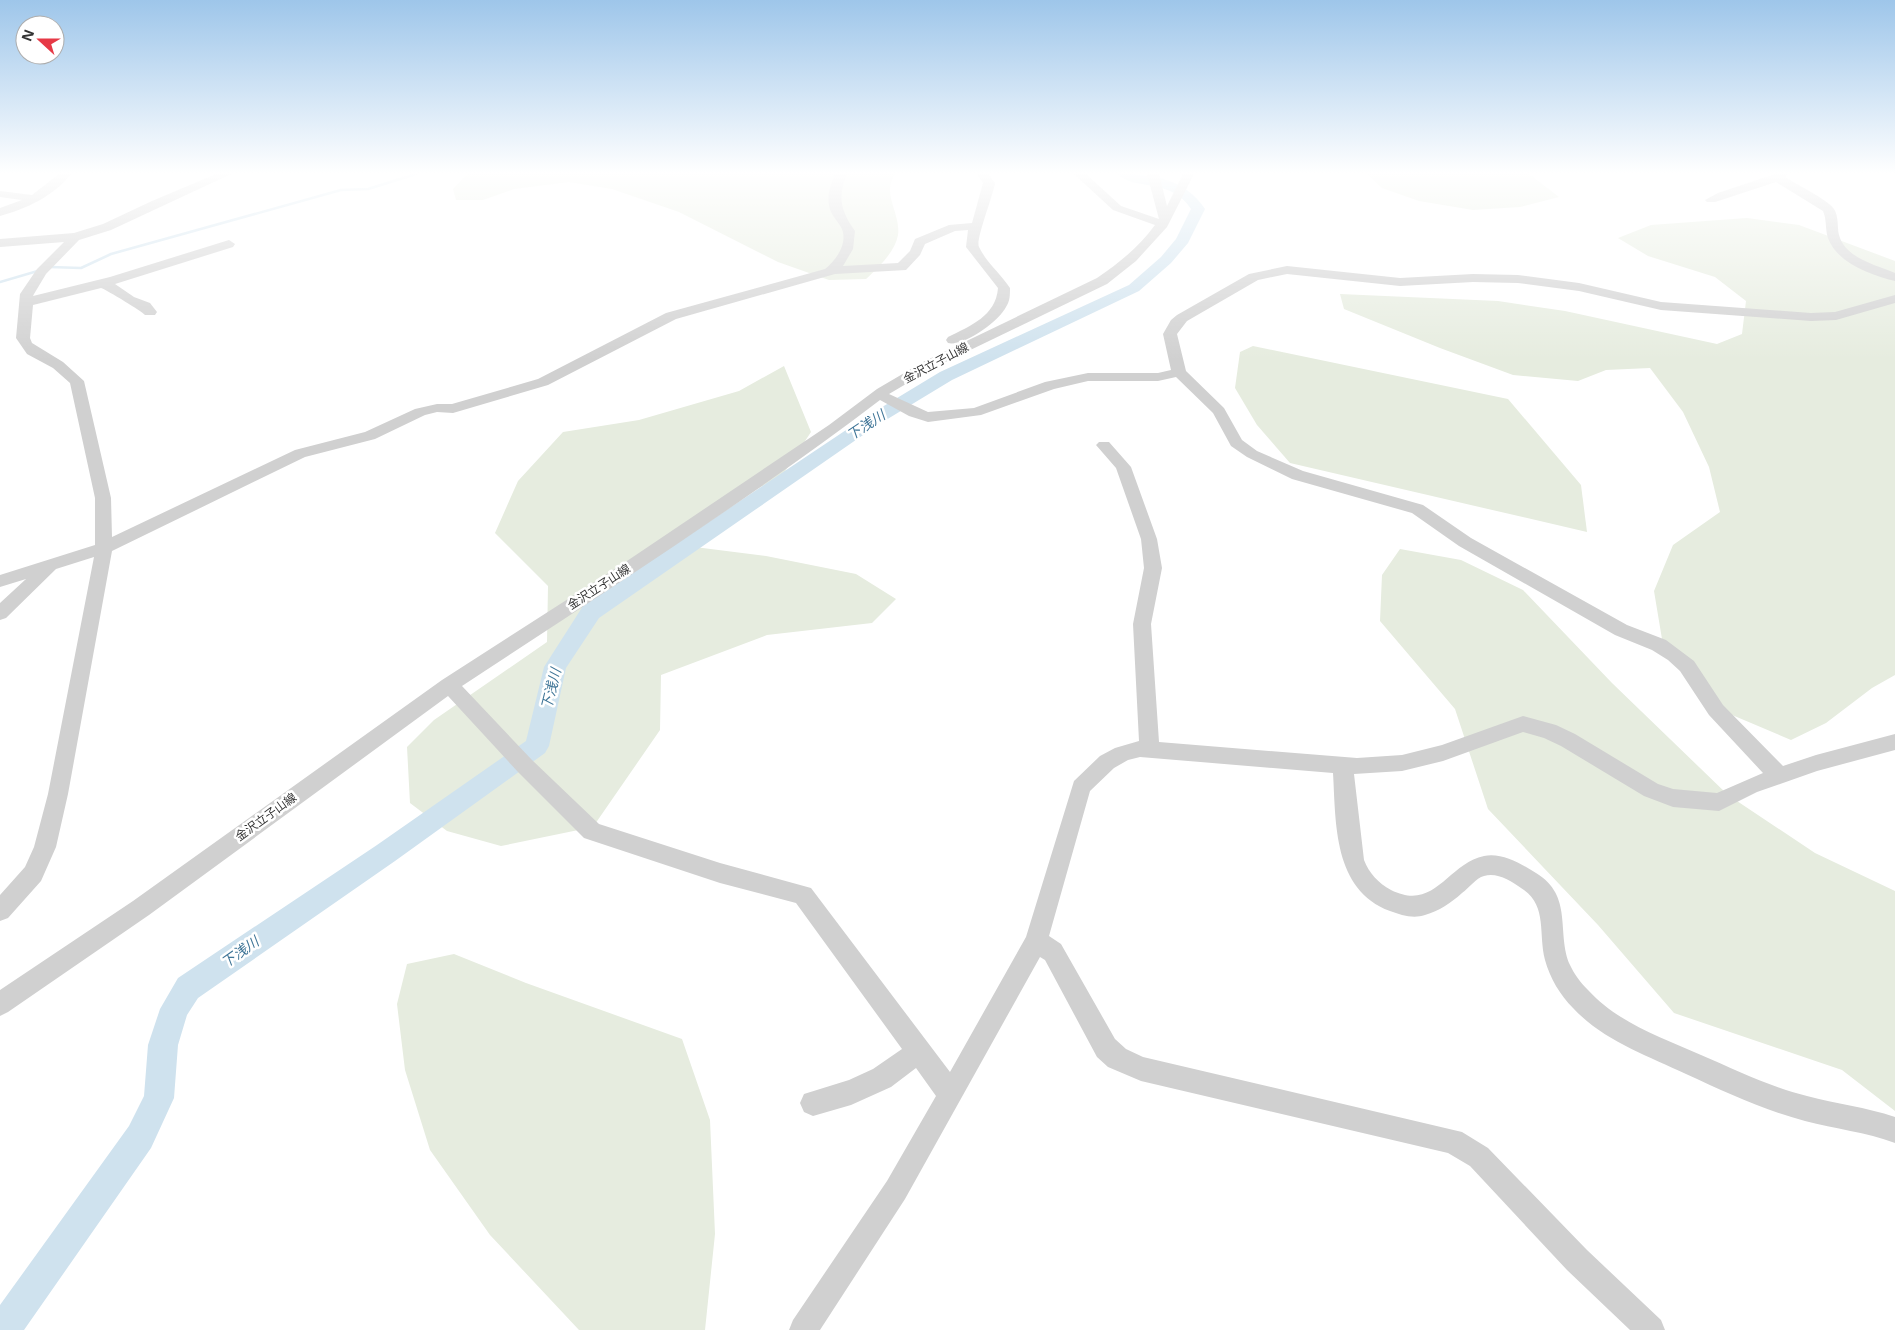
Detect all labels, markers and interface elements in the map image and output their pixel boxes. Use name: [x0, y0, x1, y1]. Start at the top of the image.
north arrow: [15, 15, 65, 65]
text: N: [16, 26, 38, 44]
street label: 金沢立子山線: [900, 338, 972, 387]
water label: 下浅川: [843, 404, 890, 444]
street label: 金沢立子山線: [564, 560, 634, 613]
water label: 下浅川: [536, 664, 565, 712]
street label: 金沢立子山線: [232, 789, 300, 845]
water label: 下浅川: [217, 931, 264, 971]

